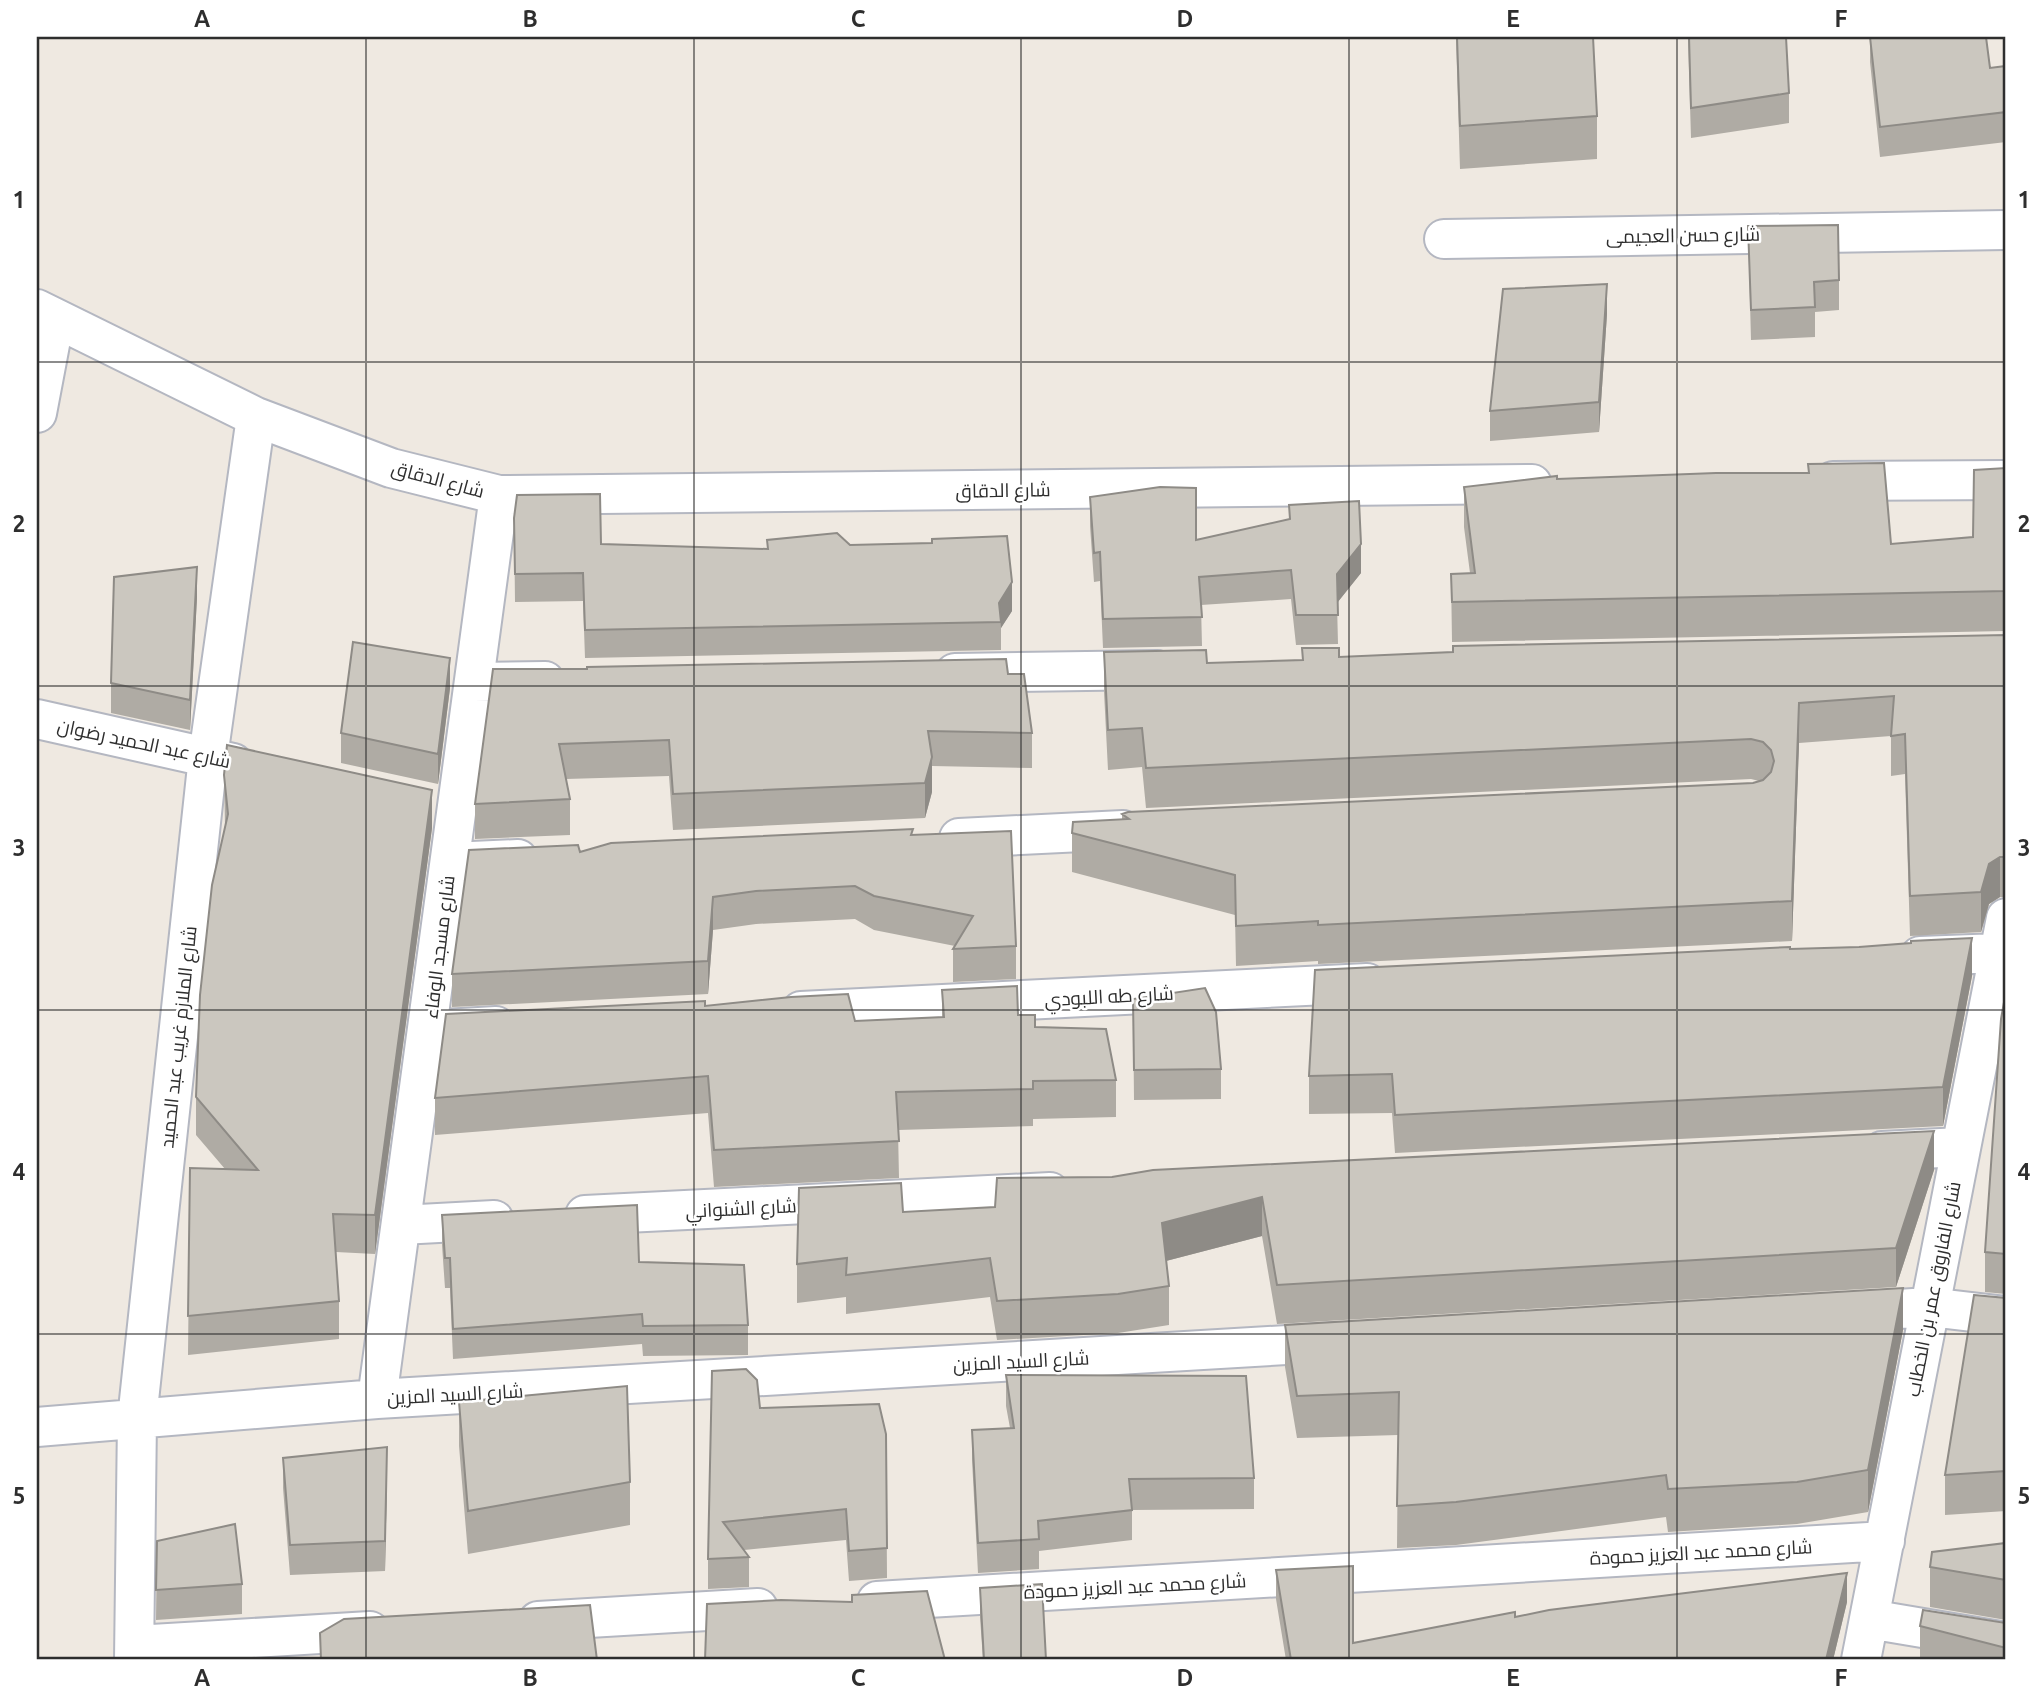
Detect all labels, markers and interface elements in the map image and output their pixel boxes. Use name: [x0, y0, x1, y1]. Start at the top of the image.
text: A: [194, 6, 210, 31]
text: B: [522, 6, 538, 31]
text: C: [851, 6, 866, 31]
text: D: [1177, 6, 1193, 31]
text: E: [1506, 6, 1520, 31]
text: F: [1835, 6, 1848, 31]
text: 1: [13, 187, 25, 212]
text: 1: [2018, 187, 2030, 212]
street label: شارع حسن العجيمى: [1606, 223, 1760, 250]
street label: شارع الدقاق: [388, 456, 487, 505]
street label: شارع الدقاق: [955, 478, 1051, 505]
text: 2: [13, 511, 25, 536]
text: 2: [2018, 511, 2030, 536]
street label: شارع عبد الحميد رضوان: [55, 714, 233, 775]
text: 3: [13, 835, 25, 860]
text: 3: [2018, 835, 2030, 860]
street label: شارع مسجد الوفاء: [419, 874, 462, 1020]
street label: شارع الملازم غريب عبد الحميد: [155, 925, 204, 1150]
street label: شارع طه اللبودي: [1044, 982, 1174, 1014]
text: 4: [13, 1159, 26, 1184]
text: 4: [2018, 1159, 2031, 1184]
street label: شارع الفاروق عمر بن الخطاب: [1901, 1180, 1968, 1399]
street label: شارع الشنواني: [685, 1194, 797, 1226]
street label: شارع السيد المزين: [952, 1346, 1090, 1379]
street label: شارع السيد المزين: [386, 1379, 524, 1412]
text: 5: [13, 1483, 25, 1508]
text: 5: [2018, 1483, 2030, 1508]
street label: شارع محمد عبد العزيز حمودة: [1589, 1535, 1813, 1572]
street label: شارع محمد عبد العزيز حمودة: [1023, 1569, 1247, 1606]
text: A: [194, 1665, 210, 1690]
text: B: [522, 1665, 538, 1690]
text: C: [851, 1665, 866, 1690]
text: D: [1177, 1665, 1193, 1690]
text: E: [1506, 1665, 1520, 1690]
text: F: [1835, 1665, 1848, 1690]

